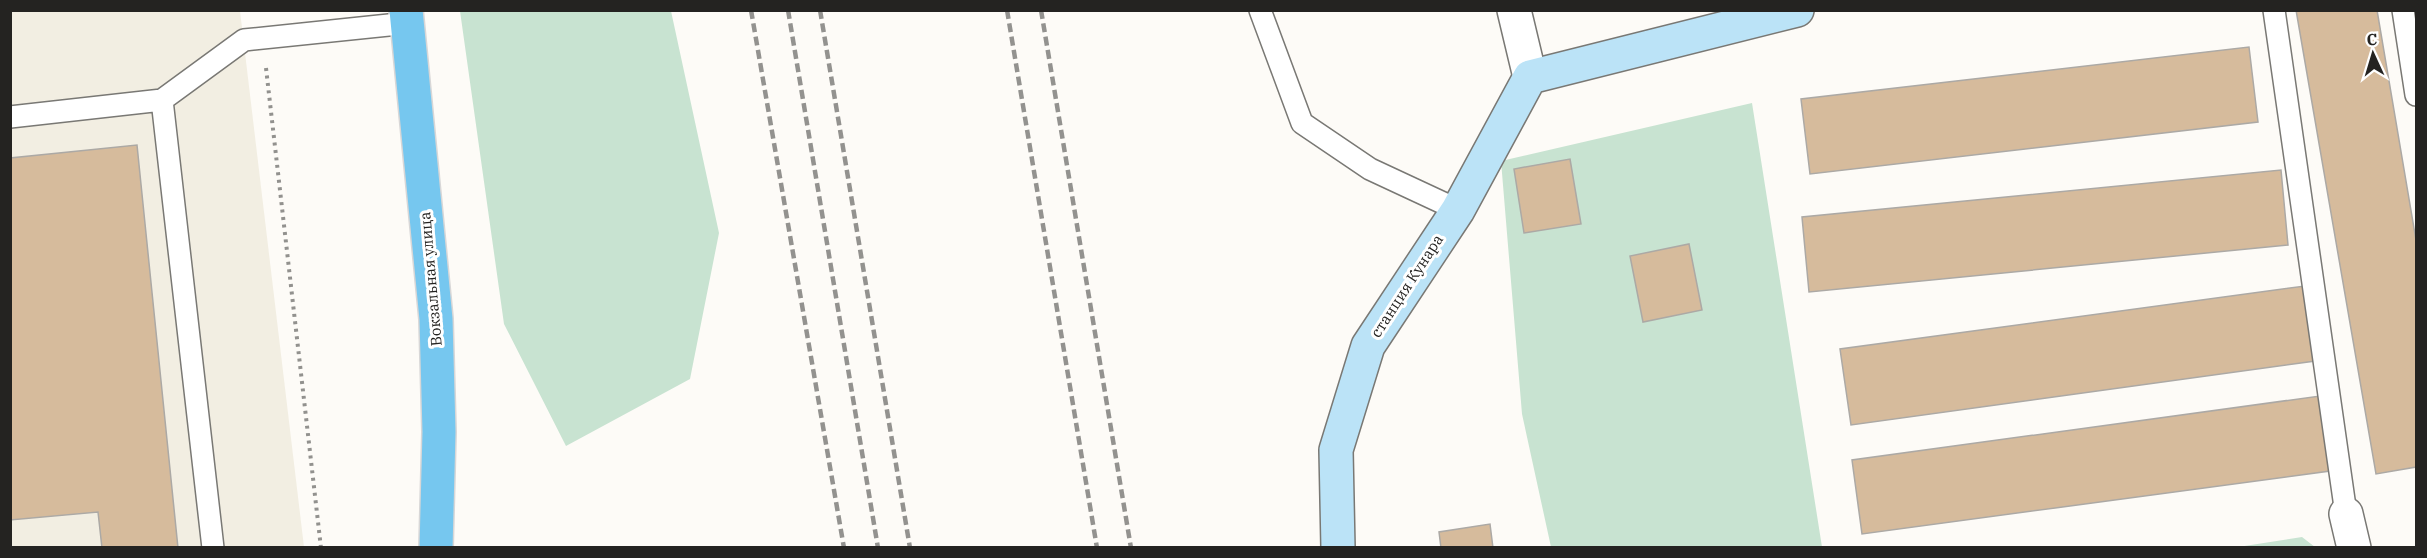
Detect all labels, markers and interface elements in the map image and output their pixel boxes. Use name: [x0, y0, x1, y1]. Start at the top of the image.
north arrow: [2343, 24, 2403, 84]
text: С: [2366, 29, 2378, 49]
street label: Вокзальная улица: [415, 211, 446, 347]
street label: станция Кунара: [1366, 231, 1447, 341]

